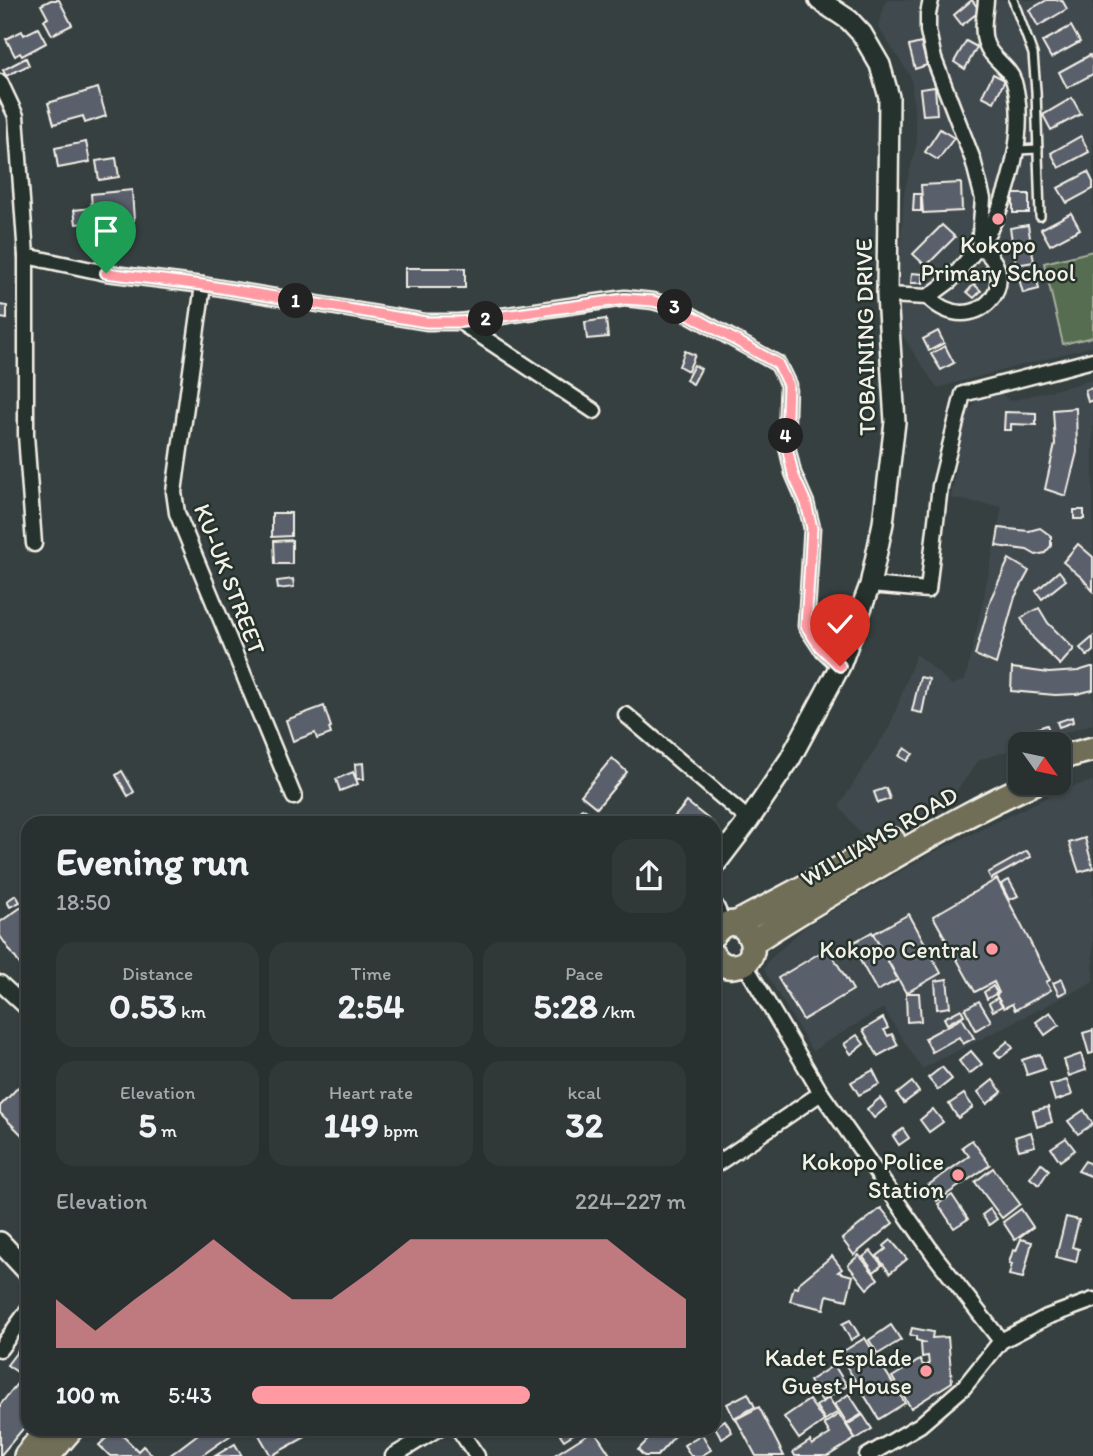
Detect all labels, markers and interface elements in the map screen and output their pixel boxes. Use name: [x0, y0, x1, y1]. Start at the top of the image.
pin: [76, 201, 136, 273]
marker: Kokopo Primary School: [990, 211, 1006, 227]
icon: arrive: [87, 212, 125, 250]
place label: Kokopo Primary School: [920, 230, 1076, 287]
street label: TOBAINING DRIVE: [849, 238, 881, 436]
pin: 1: [278, 284, 314, 318]
text: 1: [291, 289, 300, 312]
pin: 3: [658, 290, 692, 324]
text: 3: [669, 295, 680, 318]
pin: 2: [468, 302, 504, 336]
text: 2: [481, 307, 491, 330]
pin: 4: [768, 418, 804, 453]
text: 4: [780, 424, 791, 447]
street label: KU-UK STREET: [188, 500, 272, 659]
pin: [810, 594, 870, 666]
icon: check: [821, 605, 859, 643]
north arrow: [1008, 732, 1071, 794]
map controls: [1008, 732, 1071, 795]
street label: WILLIAMS ROAD: [795, 779, 963, 893]
text: Evening run: [56, 839, 249, 885]
button: share: [612, 839, 686, 913]
text: 18:50: [56, 888, 111, 916]
place label: Kokopo Central: [819, 935, 978, 964]
marker: Kokopo Central: [984, 941, 1000, 957]
text: Distance: [122, 962, 193, 985]
text: Time: [351, 962, 391, 985]
text: Pace: [565, 962, 603, 985]
text: 0.53: [109, 985, 177, 1027]
text: 2:54: [338, 985, 404, 1027]
text: 5:28: [533, 985, 598, 1027]
text: km: [177, 1000, 206, 1023]
text: /km: [598, 1000, 635, 1023]
text: Elevation: [120, 1081, 195, 1104]
text: Heart rate: [329, 1081, 413, 1104]
text: kcal: [567, 1081, 601, 1104]
text: 5: [138, 1104, 157, 1146]
text: 149: [323, 1104, 379, 1146]
text: 32: [566, 1104, 603, 1146]
text: m: [157, 1119, 177, 1142]
text: bpm: [379, 1119, 419, 1142]
place label: Kokopo Police Station: [801, 1147, 944, 1204]
marker: Kokopo Police Station: [950, 1167, 966, 1183]
text: Elevation: [56, 1187, 147, 1215]
text: 224–227 m: [575, 1187, 686, 1215]
place label: Kadet Esplade Guest House: [765, 1343, 912, 1400]
marker: Kadet Esplade Guest House: [918, 1363, 934, 1379]
text: 100 m: [56, 1381, 120, 1409]
text: 5:43: [168, 1381, 212, 1409]

